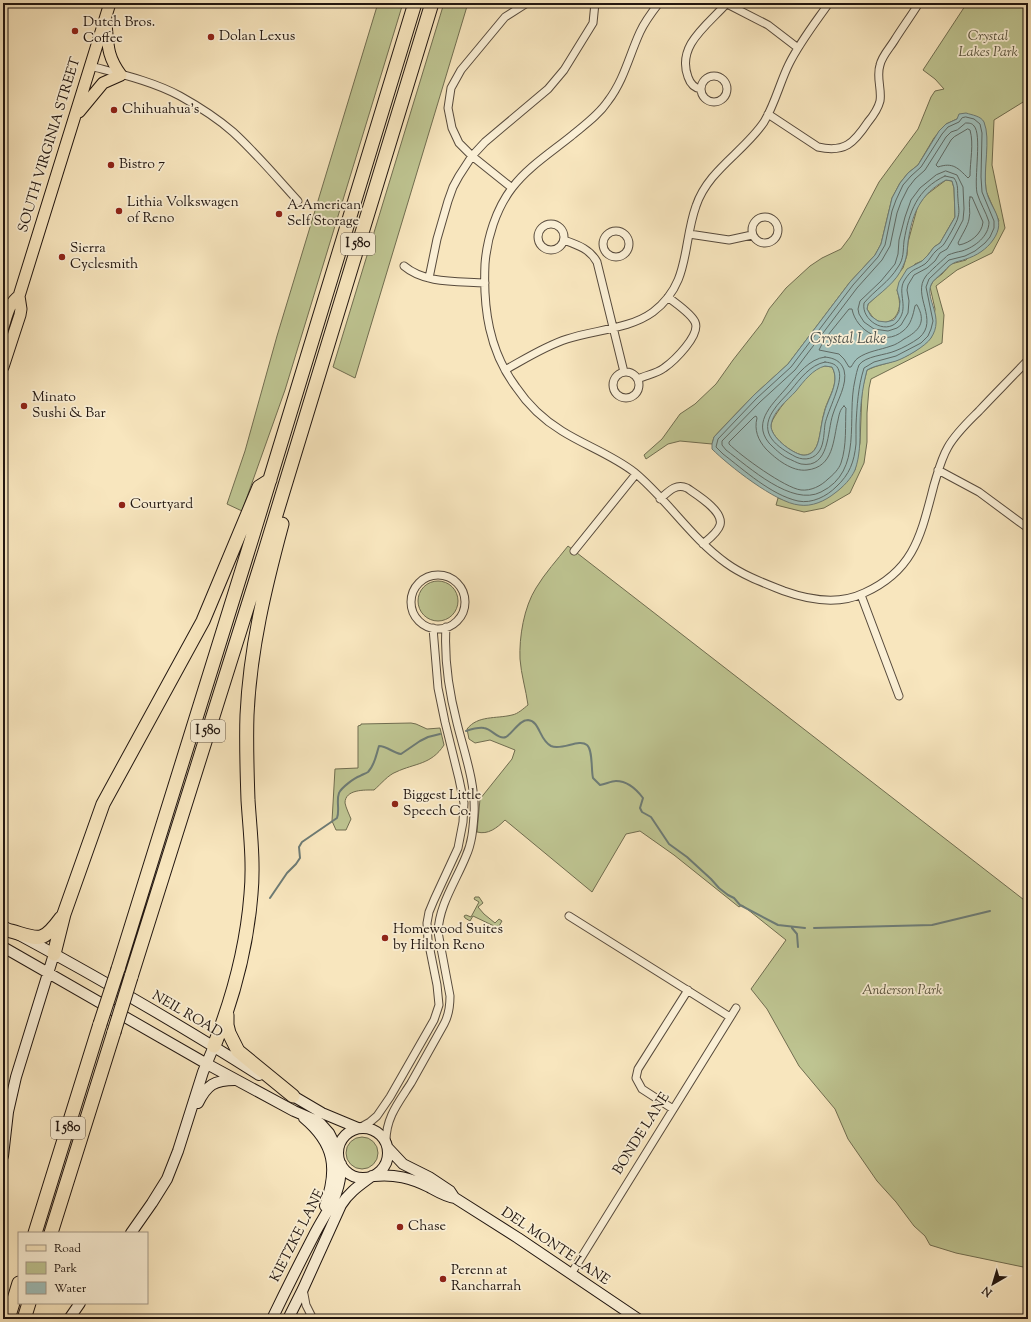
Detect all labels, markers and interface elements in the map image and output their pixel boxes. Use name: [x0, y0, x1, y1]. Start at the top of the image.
place label: Dutch Bros. Coffee: [83, 13, 155, 49]
marker: Dutch Bros. Coffee: [70, 26, 80, 36]
place label: Dolan Lexus: [219, 27, 295, 47]
park label: Crystal Lakes Park: [958, 27, 1018, 63]
marker: Dolan Lexus: [206, 32, 216, 42]
street label: SOUTH VIRGINIA STREET: [14, 55, 86, 235]
place label: Chihuahua's: [122, 100, 199, 120]
marker: Chihuahua's: [109, 105, 119, 115]
place label: Bistro 7: [119, 155, 165, 175]
marker: Bistro 7: [106, 160, 116, 170]
place label: Lithia Volkswagen of Reno: [127, 193, 239, 229]
place label: A-American Self Storage: [287, 196, 361, 232]
marker: Lithia Volkswagen of Reno: [114, 206, 124, 216]
marker: A-American Self Storage: [274, 209, 284, 219]
road number: I 580: [341, 233, 375, 255]
place label: Sierra Cyclesmith: [70, 239, 138, 275]
marker: Sierra Cyclesmith: [57, 252, 67, 262]
water label: Crystal Lake: [810, 329, 886, 350]
place label: Minato Sushi & Bar: [32, 388, 106, 424]
marker: Minato Sushi & Bar: [19, 401, 29, 411]
place label: Courtyard: [130, 495, 193, 515]
marker: Courtyard: [117, 500, 127, 510]
road number: I 580: [191, 720, 225, 742]
place label: Biggest Little Speech Co.: [403, 786, 481, 822]
marker: Biggest Little Speech Co.: [390, 799, 400, 809]
place label: Homewood Suites by Hilton Reno: [393, 920, 503, 956]
marker: Homewood Suites by Hilton Reno: [380, 933, 390, 943]
park label: Anderson Park: [862, 981, 943, 1001]
street label: NEIL ROAD: [148, 987, 226, 1043]
street label: BONDE LANE: [609, 1089, 676, 1179]
road number: I 580: [51, 1117, 85, 1139]
street label: KIETZKE LANE: [266, 1186, 330, 1286]
street label: DEL MONTE LANE: [497, 1203, 614, 1291]
place label: Chase: [408, 1217, 446, 1237]
marker: Chase: [395, 1222, 405, 1232]
legend: [18, 1232, 148, 1304]
text: Road: [54, 1240, 81, 1258]
text: Park: [54, 1260, 77, 1278]
place label: Perenn at Rancharrah: [451, 1261, 522, 1297]
north arrow: [973, 1264, 1013, 1304]
marker: Perenn at Rancharrah: [438, 1274, 448, 1284]
text: Water: [54, 1280, 87, 1298]
text: N: [979, 1282, 997, 1301]

